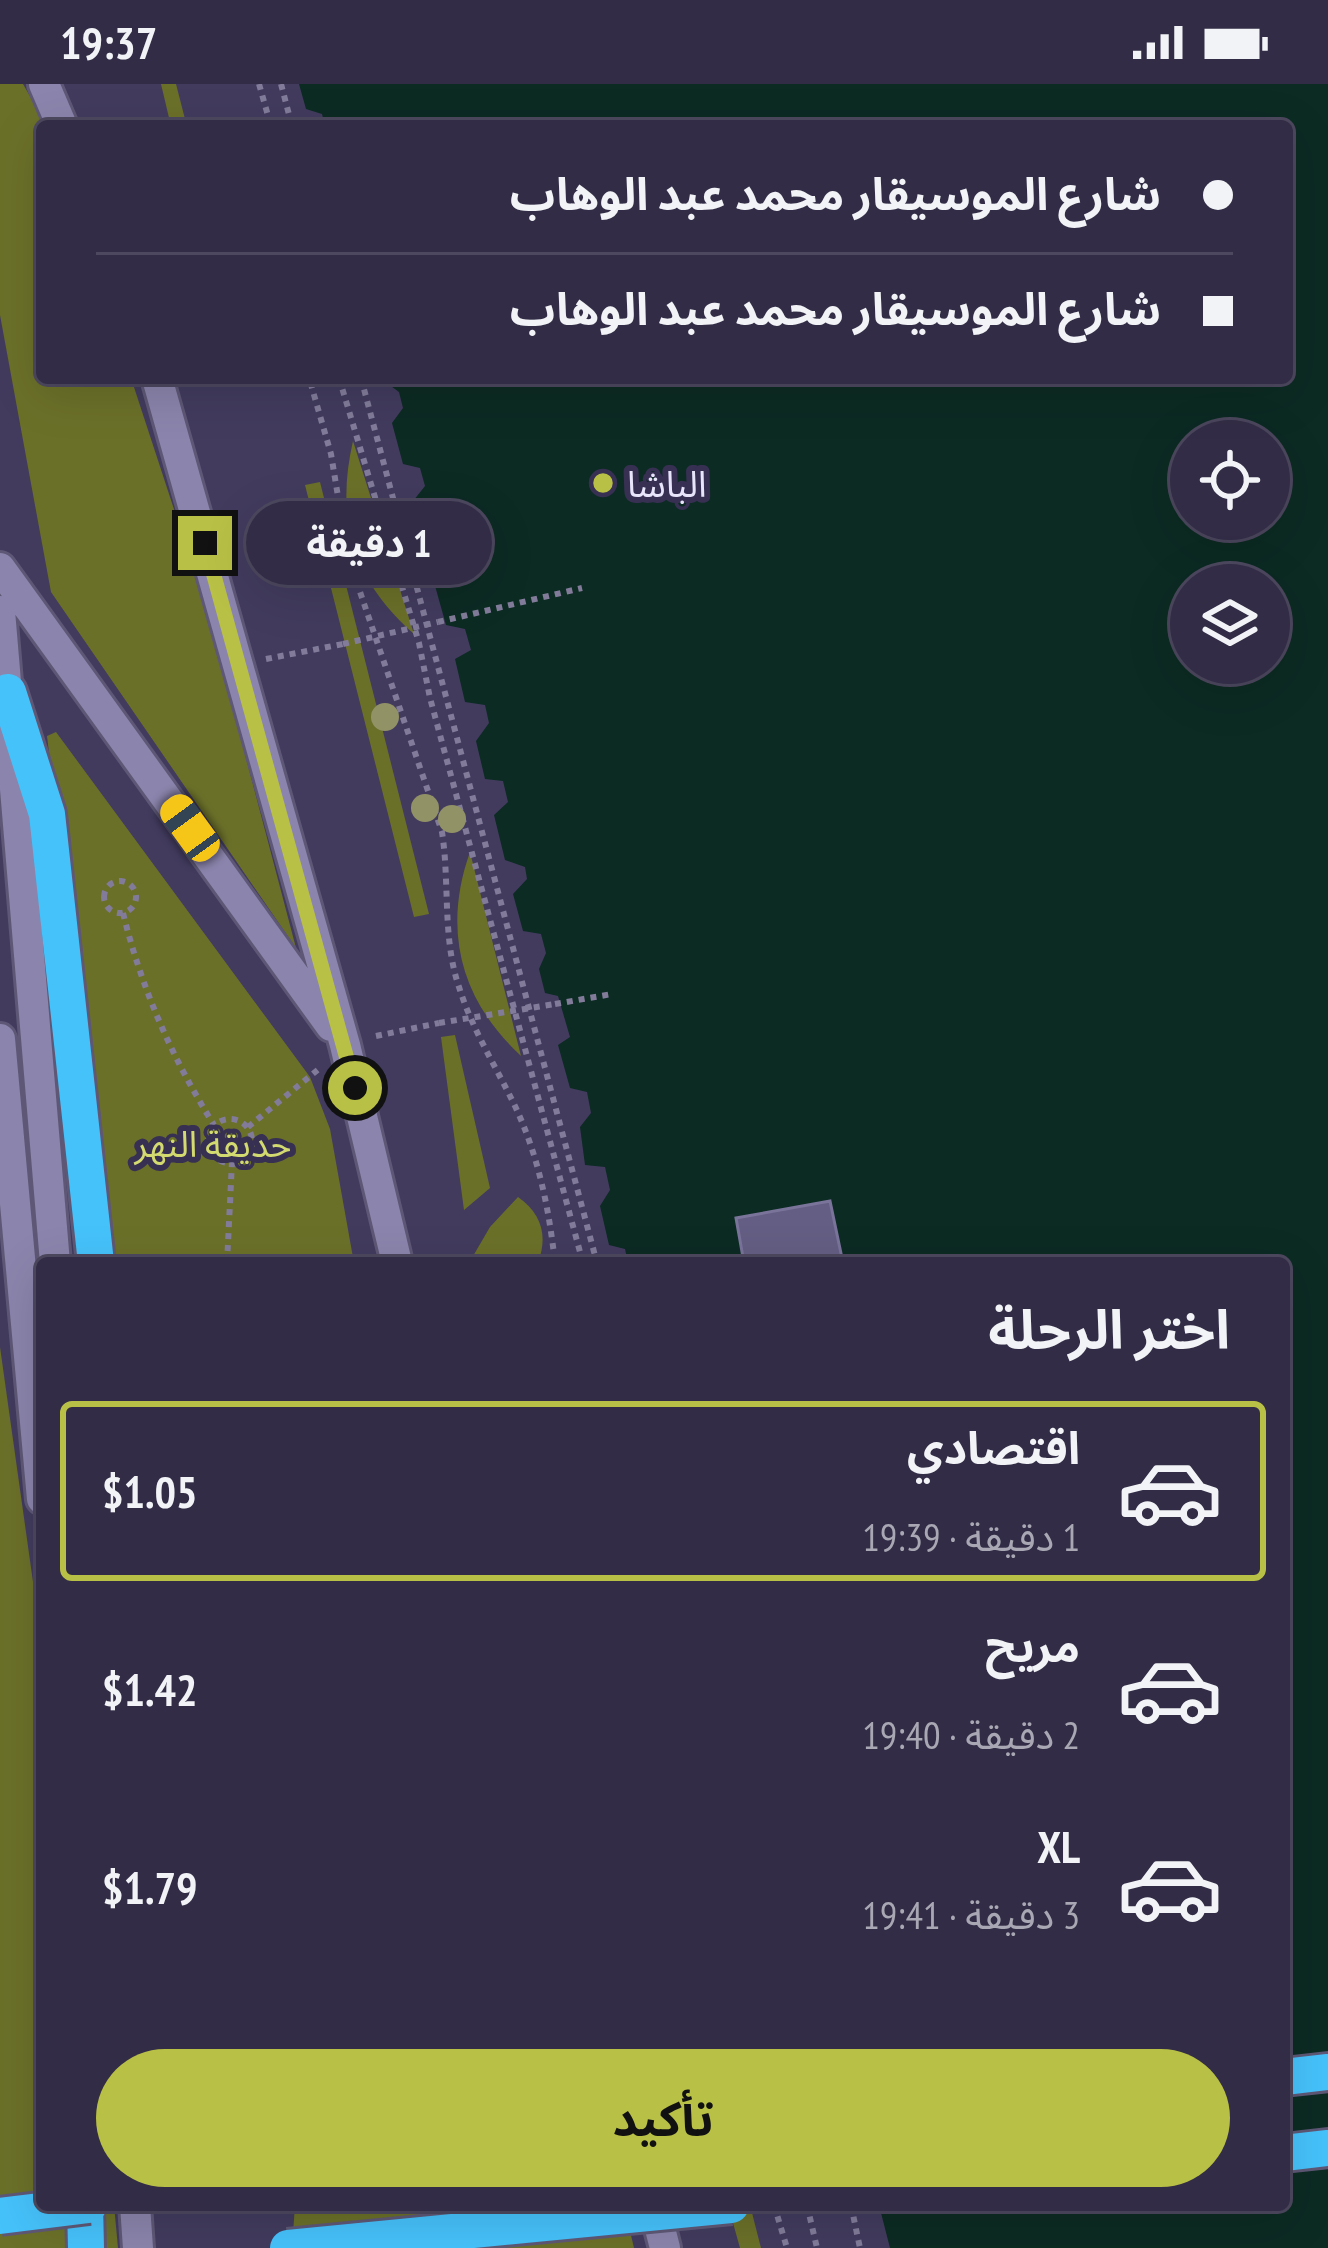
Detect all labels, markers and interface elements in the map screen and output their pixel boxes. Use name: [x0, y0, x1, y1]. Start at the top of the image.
text: 19:37: [60, 13, 157, 71]
text: شارع الموسيقار محمد عبد الوهاب: [510, 164, 1161, 222]
text: شارع الموسيقار محمد عبد الوهاب: [510, 279, 1161, 337]
map controls: [1170, 420, 1290, 684]
button: locate: [1170, 420, 1290, 540]
place label: الباشا: [627, 460, 706, 507]
marker: الباشا: [590, 470, 616, 496]
callout: 1 دقيقة: [247, 501, 493, 585]
route end: [178, 516, 232, 570]
text: 1 دقيقة: [307, 517, 431, 568]
button: layers: [1170, 564, 1290, 684]
car: [154, 788, 226, 868]
route start: [328, 1061, 382, 1115]
park label: حديقة النهر: [134, 1120, 291, 1167]
text: اختر الرحلة: [988, 1294, 1230, 1364]
text: اقتصادي: [907, 1418, 1080, 1476]
icon: car: [1116, 1437, 1224, 1545]
text: $1.05: [102, 1462, 198, 1520]
text: 1 دقيقة · 19:39: [862, 1511, 1080, 1562]
text: مريح: [985, 1616, 1080, 1674]
icon: car: [1116, 1635, 1224, 1743]
text: $1.42: [102, 1660, 198, 1718]
text: 2 دقيقة · 19:40: [862, 1709, 1080, 1760]
text: XL: [1037, 1817, 1080, 1875]
icon: car: [1116, 1833, 1224, 1941]
text: $1.79: [102, 1858, 198, 1916]
text: 3 دقيقة · 19:41: [862, 1889, 1080, 1940]
button: تأكيد: [96, 2049, 1230, 2187]

